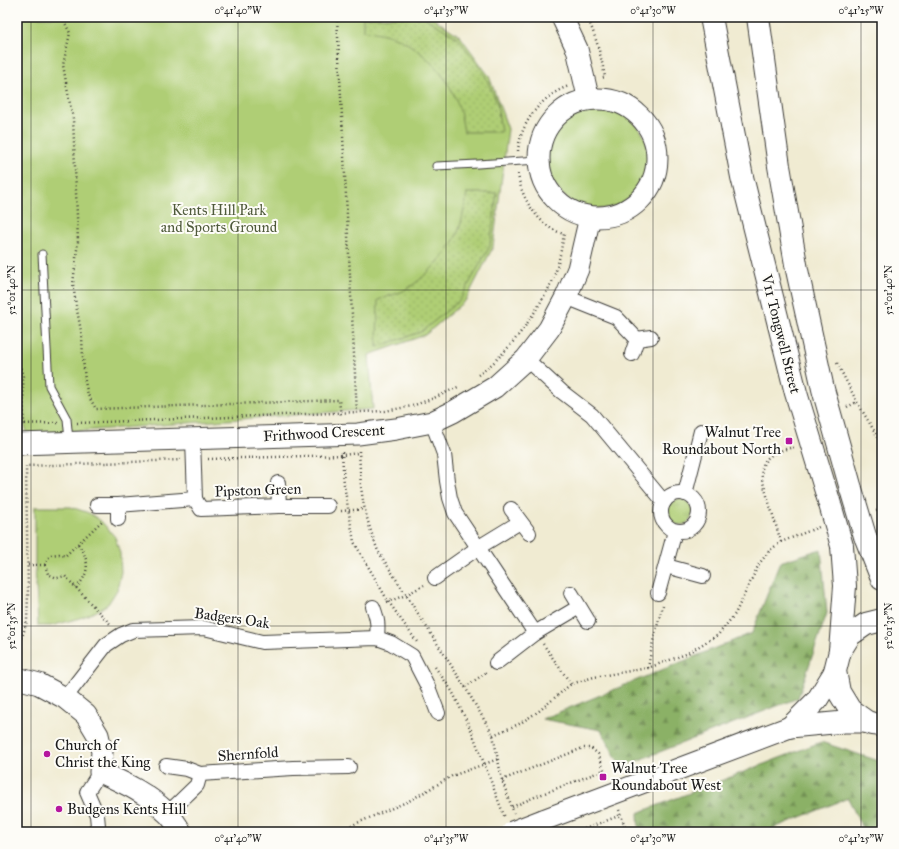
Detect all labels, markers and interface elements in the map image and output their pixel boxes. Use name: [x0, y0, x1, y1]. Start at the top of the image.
text: 0°41'40"W: [215, 5, 262, 17]
text: 0°41'35"W: [424, 5, 469, 17]
text: 0°41'30"W: [630, 5, 676, 17]
text: 0°41'25"W: [838, 5, 884, 17]
park label: Kents Hill Park and Sports Ground: [161, 201, 278, 236]
text: 52°01'40"N: [6, 265, 18, 315]
text: 52°01'40"N: [883, 265, 895, 315]
street label: V11 Tongwell Street: [757, 272, 805, 396]
street label: Frithwood Crescent: [263, 421, 386, 445]
place label: Walnut Tree Roundabout North: [662, 423, 782, 458]
marker: Walnut Tree Roundabout North: [784, 436, 794, 446]
street label: Pipston Green: [214, 479, 302, 501]
text: 52°01'35"N: [6, 602, 18, 650]
text: 52°01'35"N: [883, 602, 895, 650]
street label: Badgers Oak: [193, 604, 271, 632]
place label: Church of Christ the King: [55, 736, 151, 771]
street label: Shernfold: [217, 743, 280, 765]
marker: Church of Christ the King: [42, 749, 52, 759]
place label: Walnut Tree Roundabout West: [611, 759, 722, 794]
marker: Walnut Tree Roundabout West: [598, 772, 608, 782]
place label: Budgens Kents Hill: [67, 800, 187, 818]
marker: Budgens Kents Hill: [54, 804, 64, 814]
text: 0°41'40"W: [215, 833, 262, 845]
text: 0°41'35"W: [424, 833, 469, 845]
text: 0°41'30"W: [630, 833, 676, 845]
text: 0°41'25"W: [838, 833, 884, 845]

